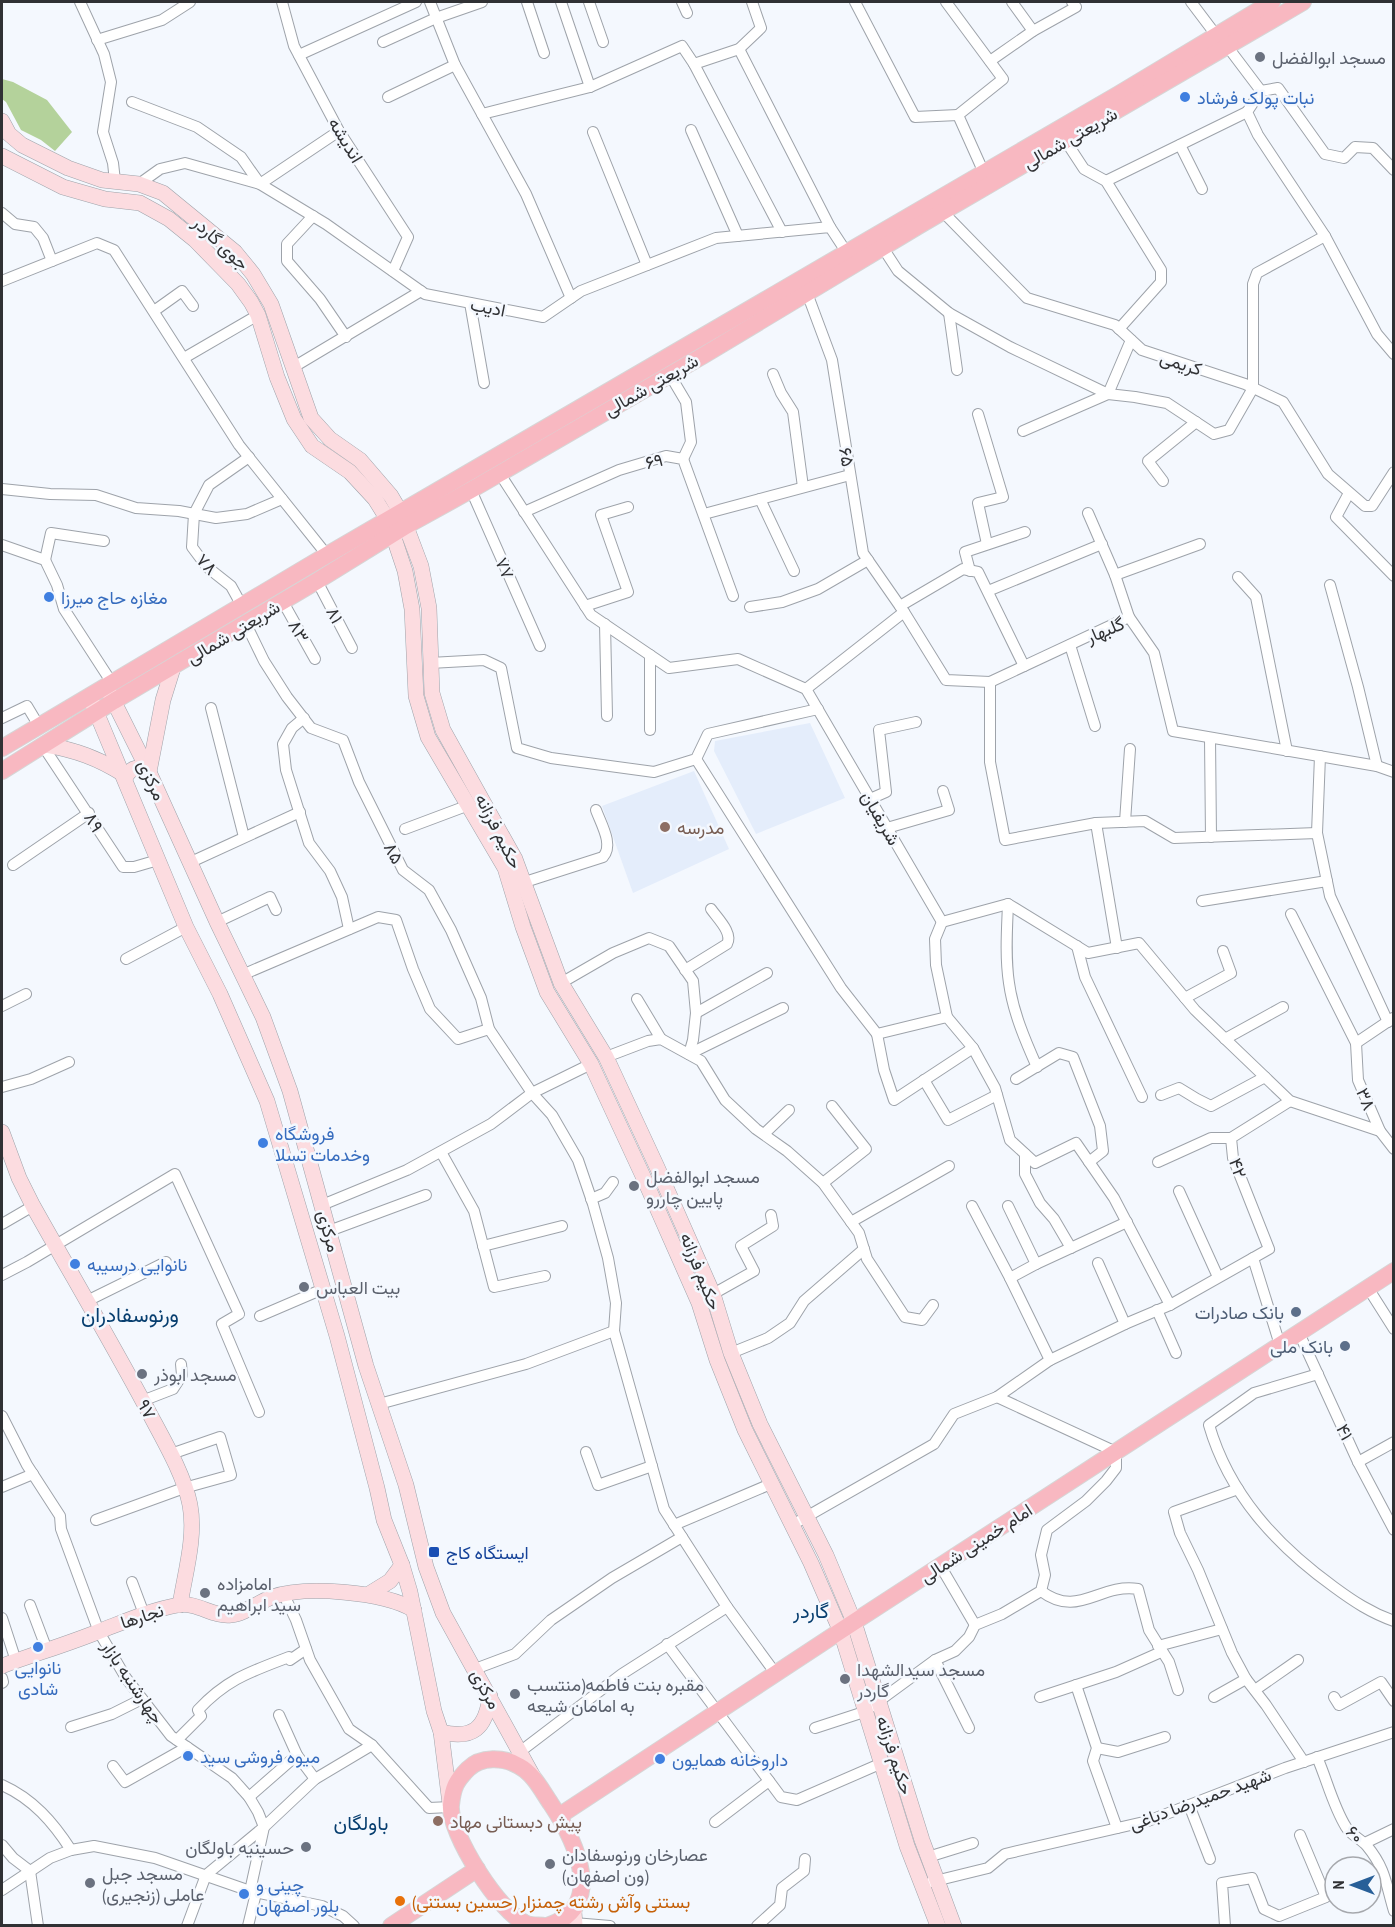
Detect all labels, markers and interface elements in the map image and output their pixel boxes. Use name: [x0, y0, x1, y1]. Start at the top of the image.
place label: مسجد ابوالفضل: [1272, 46, 1386, 69]
marker: مسجد ابوالفضل: [1253, 50, 1267, 64]
place label: نبات پولک فرشاد: [1197, 86, 1314, 110]
marker: نبات پولک فرشاد: [1178, 90, 1192, 104]
street label: شریعتی شمالی: [1019, 102, 1121, 174]
street label: اندیشه: [324, 113, 368, 167]
street label: جوی گاردر: [187, 210, 254, 275]
street label: ادیب: [469, 292, 507, 322]
street label: کریمی: [1157, 345, 1205, 381]
street label: شریعتی شمالی: [600, 349, 702, 421]
street label: ۶۵: [834, 446, 860, 468]
street label: ۶۹: [643, 448, 665, 474]
street label: ۷۸: [191, 548, 223, 580]
street label: ۷۷: [490, 554, 520, 582]
place label: مغازه حاج میرزا: [61, 586, 168, 610]
marker: مغازه حاج میرزا: [42, 590, 56, 604]
street label: شریعتی شمالی: [182, 595, 284, 669]
street label: ۸۱: [321, 603, 349, 627]
street label: گلبهار: [1081, 612, 1128, 649]
street label: ۸۳: [283, 616, 315, 646]
street label: مرکزی: [133, 756, 171, 804]
street label: شریفیان: [856, 787, 906, 849]
street label: حکیم فرزانه: [469, 789, 528, 873]
street label: ۸۹: [79, 808, 109, 836]
place label: مدرسه: [677, 816, 724, 839]
marker: مدرسه: [658, 820, 672, 834]
street label: ۸۵: [379, 838, 409, 868]
street label: ۳۸: [1351, 1084, 1381, 1114]
place label: فروشگاه وخدمات تسلا: [275, 1122, 370, 1166]
marker: فروشگاه وخدمات تسلا: [256, 1136, 270, 1150]
street label: ۴۲: [1224, 1155, 1252, 1181]
place label: مسجد ابوالفضل پایین چاررو: [646, 1165, 760, 1210]
marker: مسجد ابوالفضل پایین چاررو: [627, 1179, 641, 1193]
street label: مرکزی: [312, 1207, 346, 1255]
street label: حکیم فرزانه: [674, 1229, 727, 1313]
place label: نانوایی درسیبه: [87, 1253, 187, 1276]
marker: نانوایی درسیبه: [68, 1257, 82, 1271]
place label: بیت العباس: [316, 1276, 400, 1299]
marker: بیت العباس: [297, 1280, 311, 1294]
district label: ورنوسفادران: [81, 1301, 179, 1328]
place label: بانک صادرات: [1195, 1301, 1284, 1324]
marker: بانک صادرات: [1289, 1305, 1303, 1319]
place label: بانک ملی: [1270, 1335, 1333, 1358]
marker: بانک ملی: [1338, 1339, 1352, 1353]
place label: مسجد ابوذر: [153, 1363, 237, 1386]
marker: مسجد ابوذر: [135, 1367, 149, 1381]
street label: ۹۷: [132, 1395, 162, 1423]
street label: ۴۱: [1331, 1420, 1359, 1444]
street label: امام خمینی شمالی: [915, 1498, 1037, 1589]
place label: ایستگاه کاج: [446, 1541, 529, 1565]
marker: ایستگاه کاج: [427, 1545, 441, 1559]
place label: امامزاده سید ابراهیم: [217, 1572, 301, 1617]
marker: امامزاده سید ابراهیم: [198, 1586, 212, 1600]
street label: نجارها: [117, 1598, 167, 1634]
district label: گاردر: [792, 1598, 829, 1624]
street label: چهارشنبه بازار: [95, 1635, 169, 1729]
marker: نانوایی شادی: [31, 1640, 45, 1654]
place label: نانوایی شادی: [15, 1656, 61, 1700]
place label: مسجد سیدالشهدا گاردر: [856, 1658, 985, 1702]
street label: مرکزی: [466, 1665, 506, 1713]
marker: مسجد سیدالشهدا گاردر: [838, 1672, 852, 1686]
place label: مقبره بنت فاطمه(منتسب به امامان شیعه: [527, 1673, 704, 1717]
marker: مقبره بنت فاطمه(منتسب به امامان شیعه: [508, 1687, 522, 1701]
street label: حکیم فرزانه: [871, 1713, 919, 1798]
place label: میوه فروشی سید: [200, 1745, 320, 1768]
place label: داروخانه همایون: [672, 1748, 788, 1771]
marker: میوه فروشی سید: [181, 1749, 195, 1763]
marker: داروخانه همایون: [653, 1752, 667, 1766]
street label: شهید حمیدرضا دباغی: [1126, 1763, 1274, 1835]
district label: باولگان: [334, 1810, 388, 1836]
place label: پیش دبستانی مهاد: [450, 1810, 582, 1834]
marker: پیش دبستانی مهاد: [431, 1814, 445, 1828]
street label: ۶۰: [1341, 1820, 1369, 1848]
place label: حسینیه باولگان: [185, 1836, 294, 1859]
marker: حسینیه باولگان: [299, 1840, 313, 1854]
place label: عصارخان ورنوسفادان (ون اصفهان): [562, 1843, 708, 1887]
north arrow: [1323, 1855, 1383, 1915]
marker: عصارخان ورنوسفادان (ون اصفهان): [543, 1857, 557, 1871]
place label: مسجد جبل عاملی (زنجیری): [102, 1862, 204, 1906]
place label: چینی و بلور اصفهان: [256, 1873, 339, 1917]
marker: مسجد جبل عاملی (زنجیری): [83, 1876, 97, 1890]
text: N: [1328, 1881, 1348, 1889]
marker: چینی و بلور اصفهان: [237, 1887, 251, 1901]
place label: بستنی وآش رشته چمنزار (حسین بستنی): [412, 1890, 690, 1914]
marker: بستنی وآش رشته چمنزار (حسین بستنی): [393, 1894, 407, 1908]

